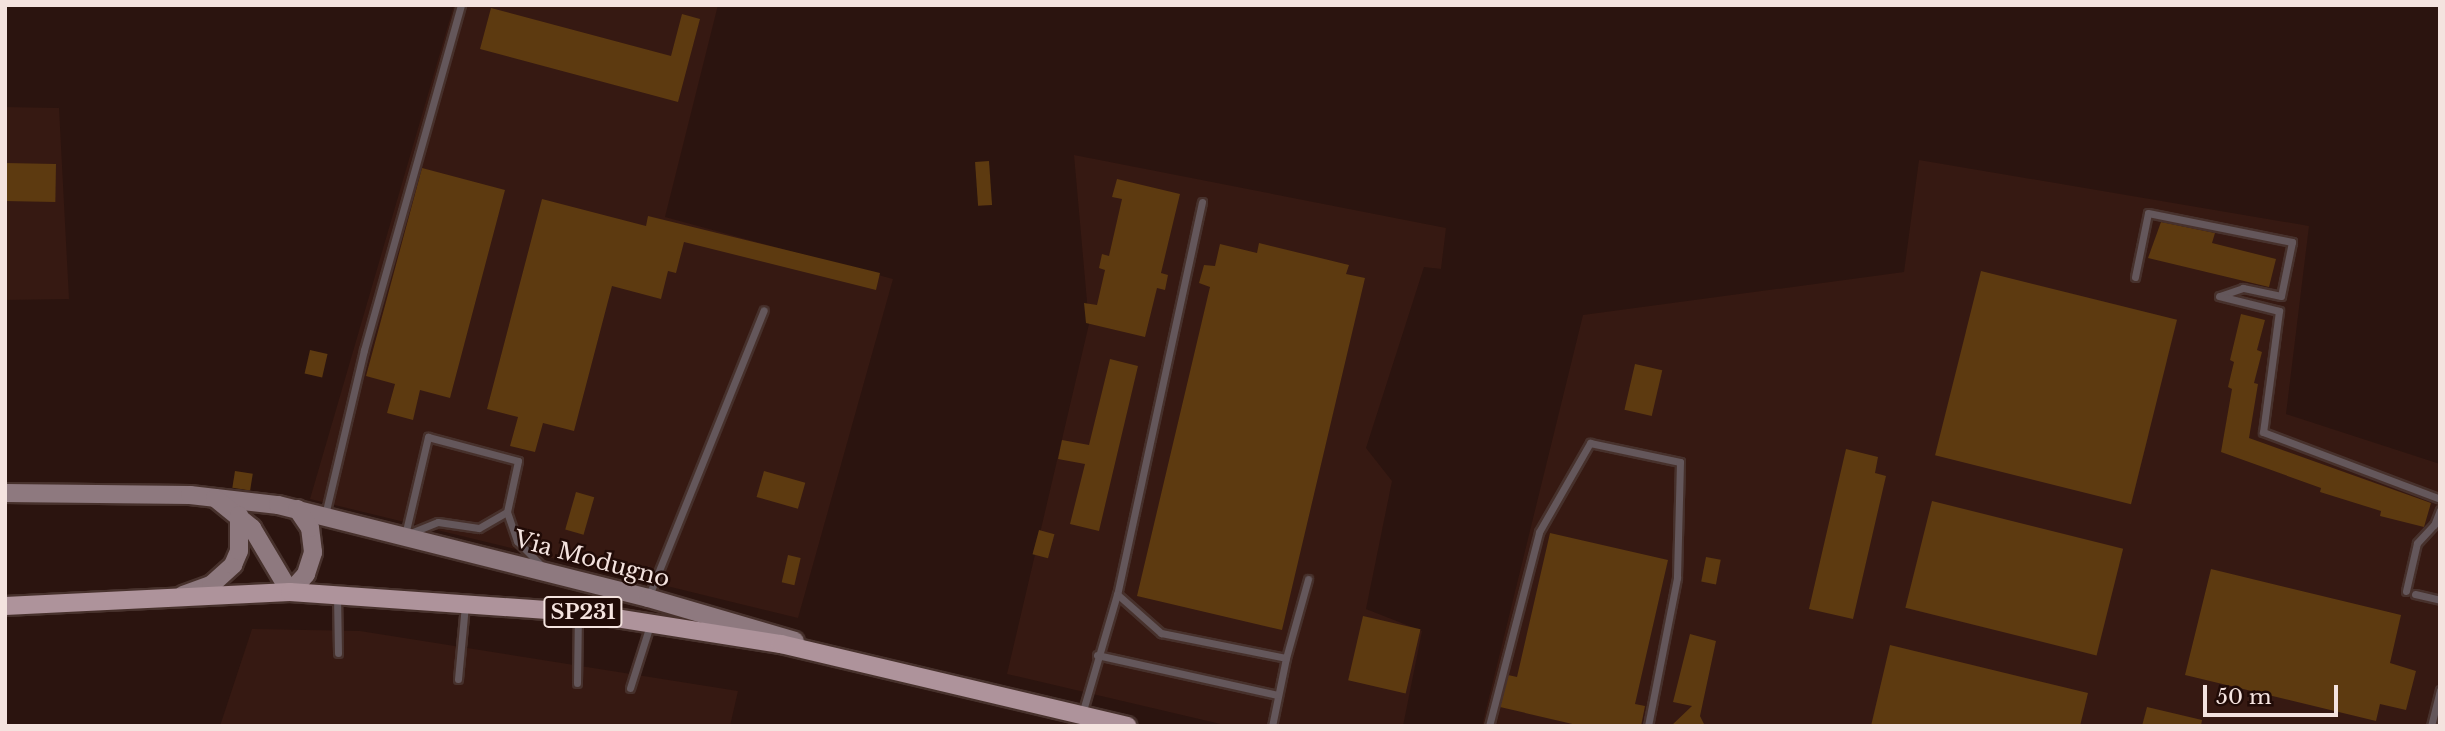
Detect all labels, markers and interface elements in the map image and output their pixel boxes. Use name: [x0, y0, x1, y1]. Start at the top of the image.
street label: Via Modugno: [511, 525, 673, 593]
road number: SP231: [543, 594, 623, 630]
scale bar: [2207, 672, 2342, 716]
text: 50 m: [2216, 684, 2271, 710]

